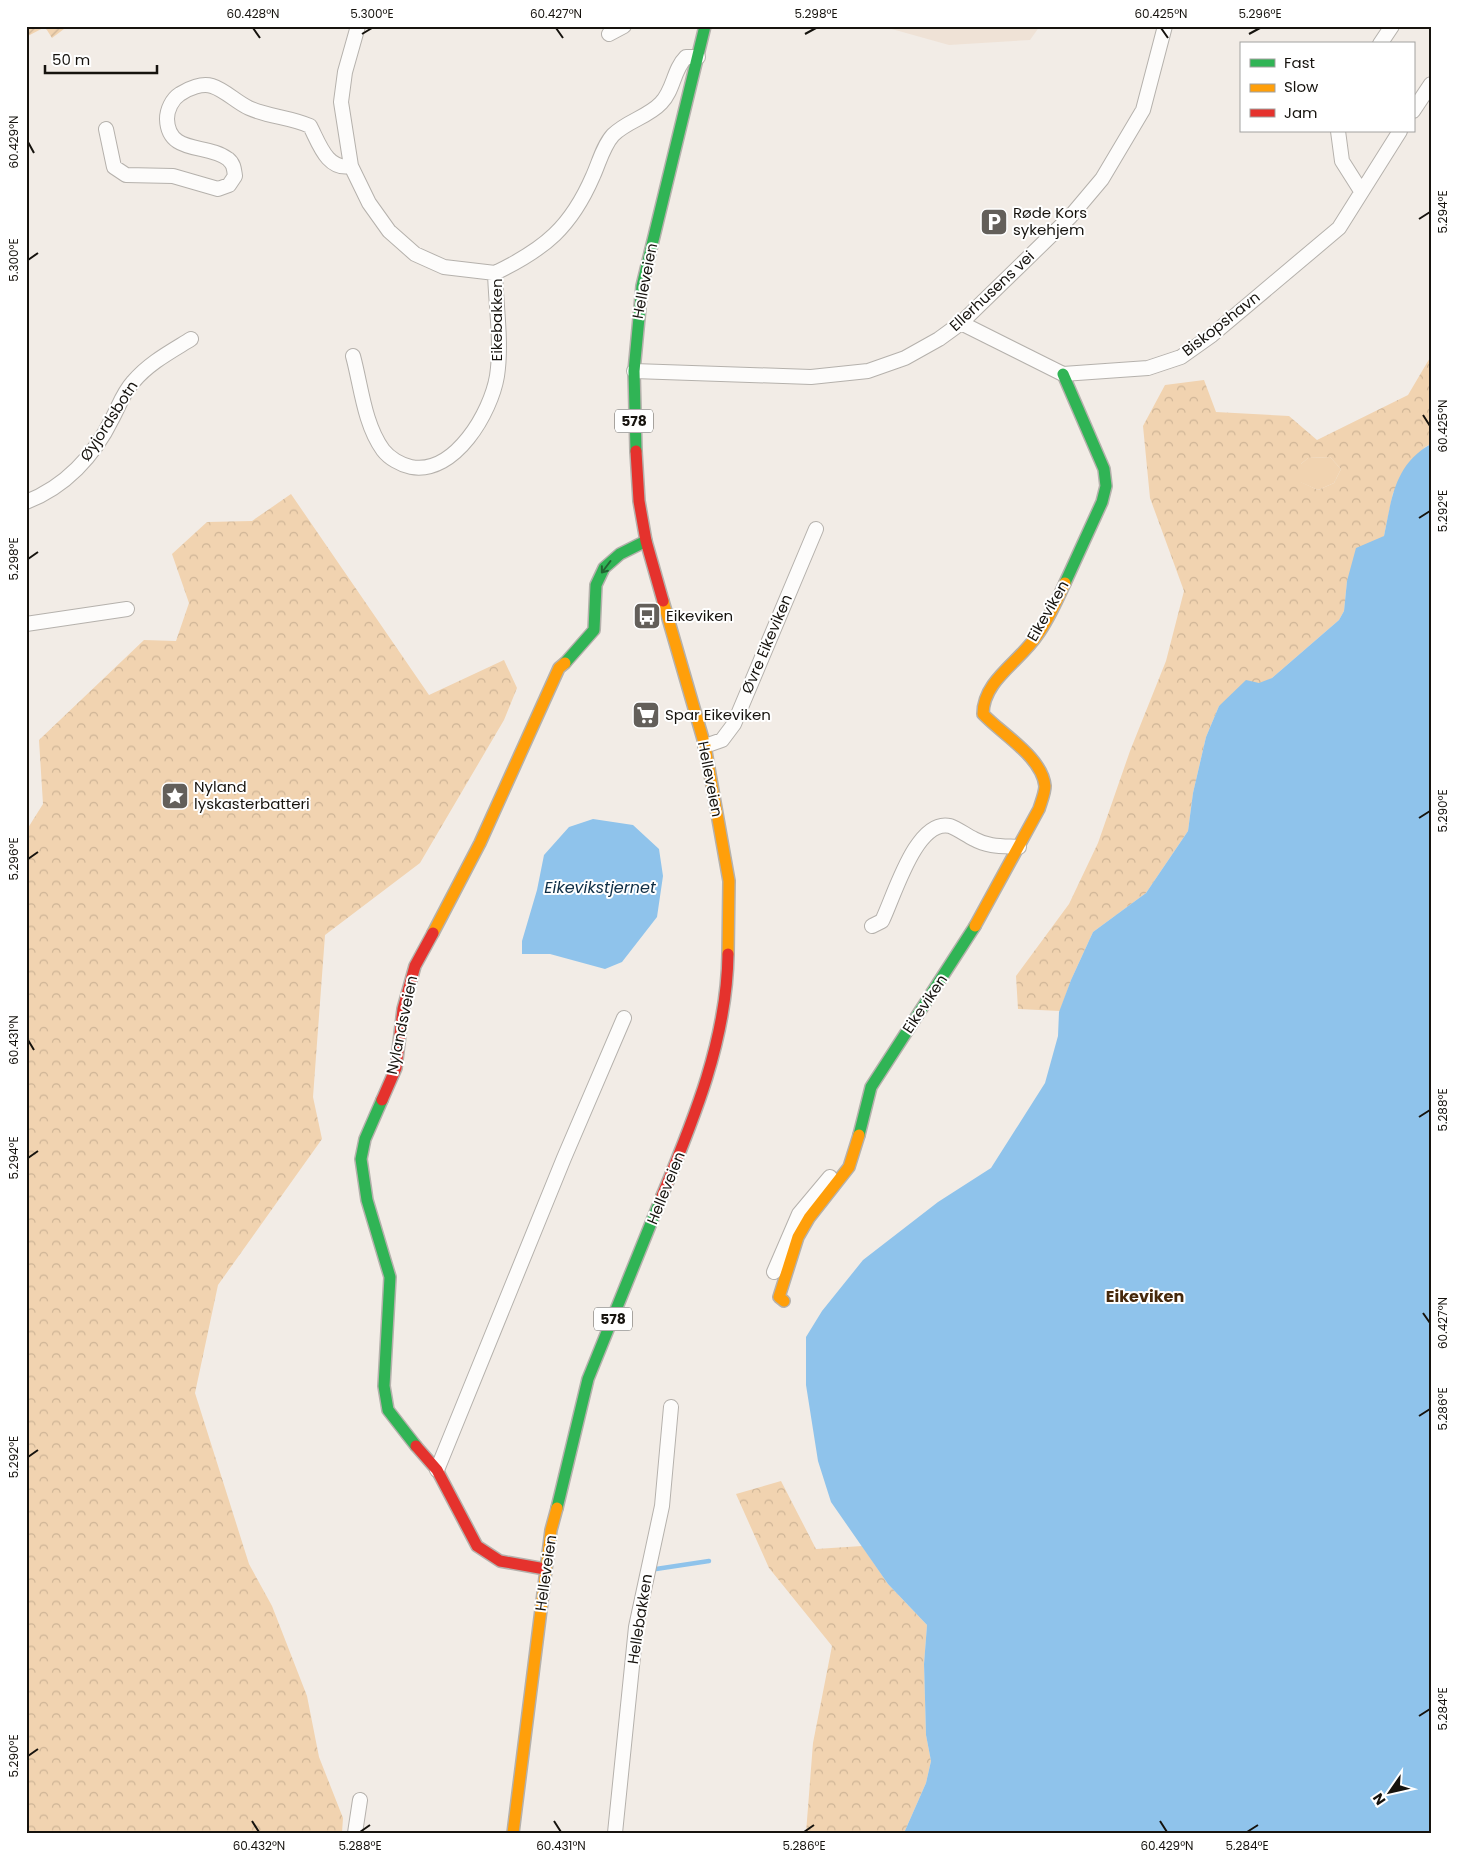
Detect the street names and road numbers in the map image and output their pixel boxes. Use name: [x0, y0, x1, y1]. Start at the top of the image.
street label: Helleveien: [627, 241, 662, 321]
street label: Ellerhusens vei: [945, 246, 1039, 336]
street label: Eikebakken: [486, 278, 507, 362]
street label: Biskopshavn: [1177, 286, 1264, 361]
street label: Øyjordsbotn: [75, 376, 142, 465]
road number: 578: [615, 410, 653, 432]
street label: Eikeviken: [1022, 576, 1073, 645]
street label: Øvre Eikeviken: [736, 591, 797, 697]
street label: Helleveien: [693, 739, 728, 819]
street label: Eikeviken: [897, 970, 952, 1037]
street label: Nylandsveien: [381, 973, 422, 1076]
street label: Helleveien: [641, 1148, 690, 1227]
road number: 578: [594, 1308, 632, 1330]
street label: Helleveien: [530, 1534, 561, 1612]
street label: Hellebakken: [622, 1572, 657, 1666]

